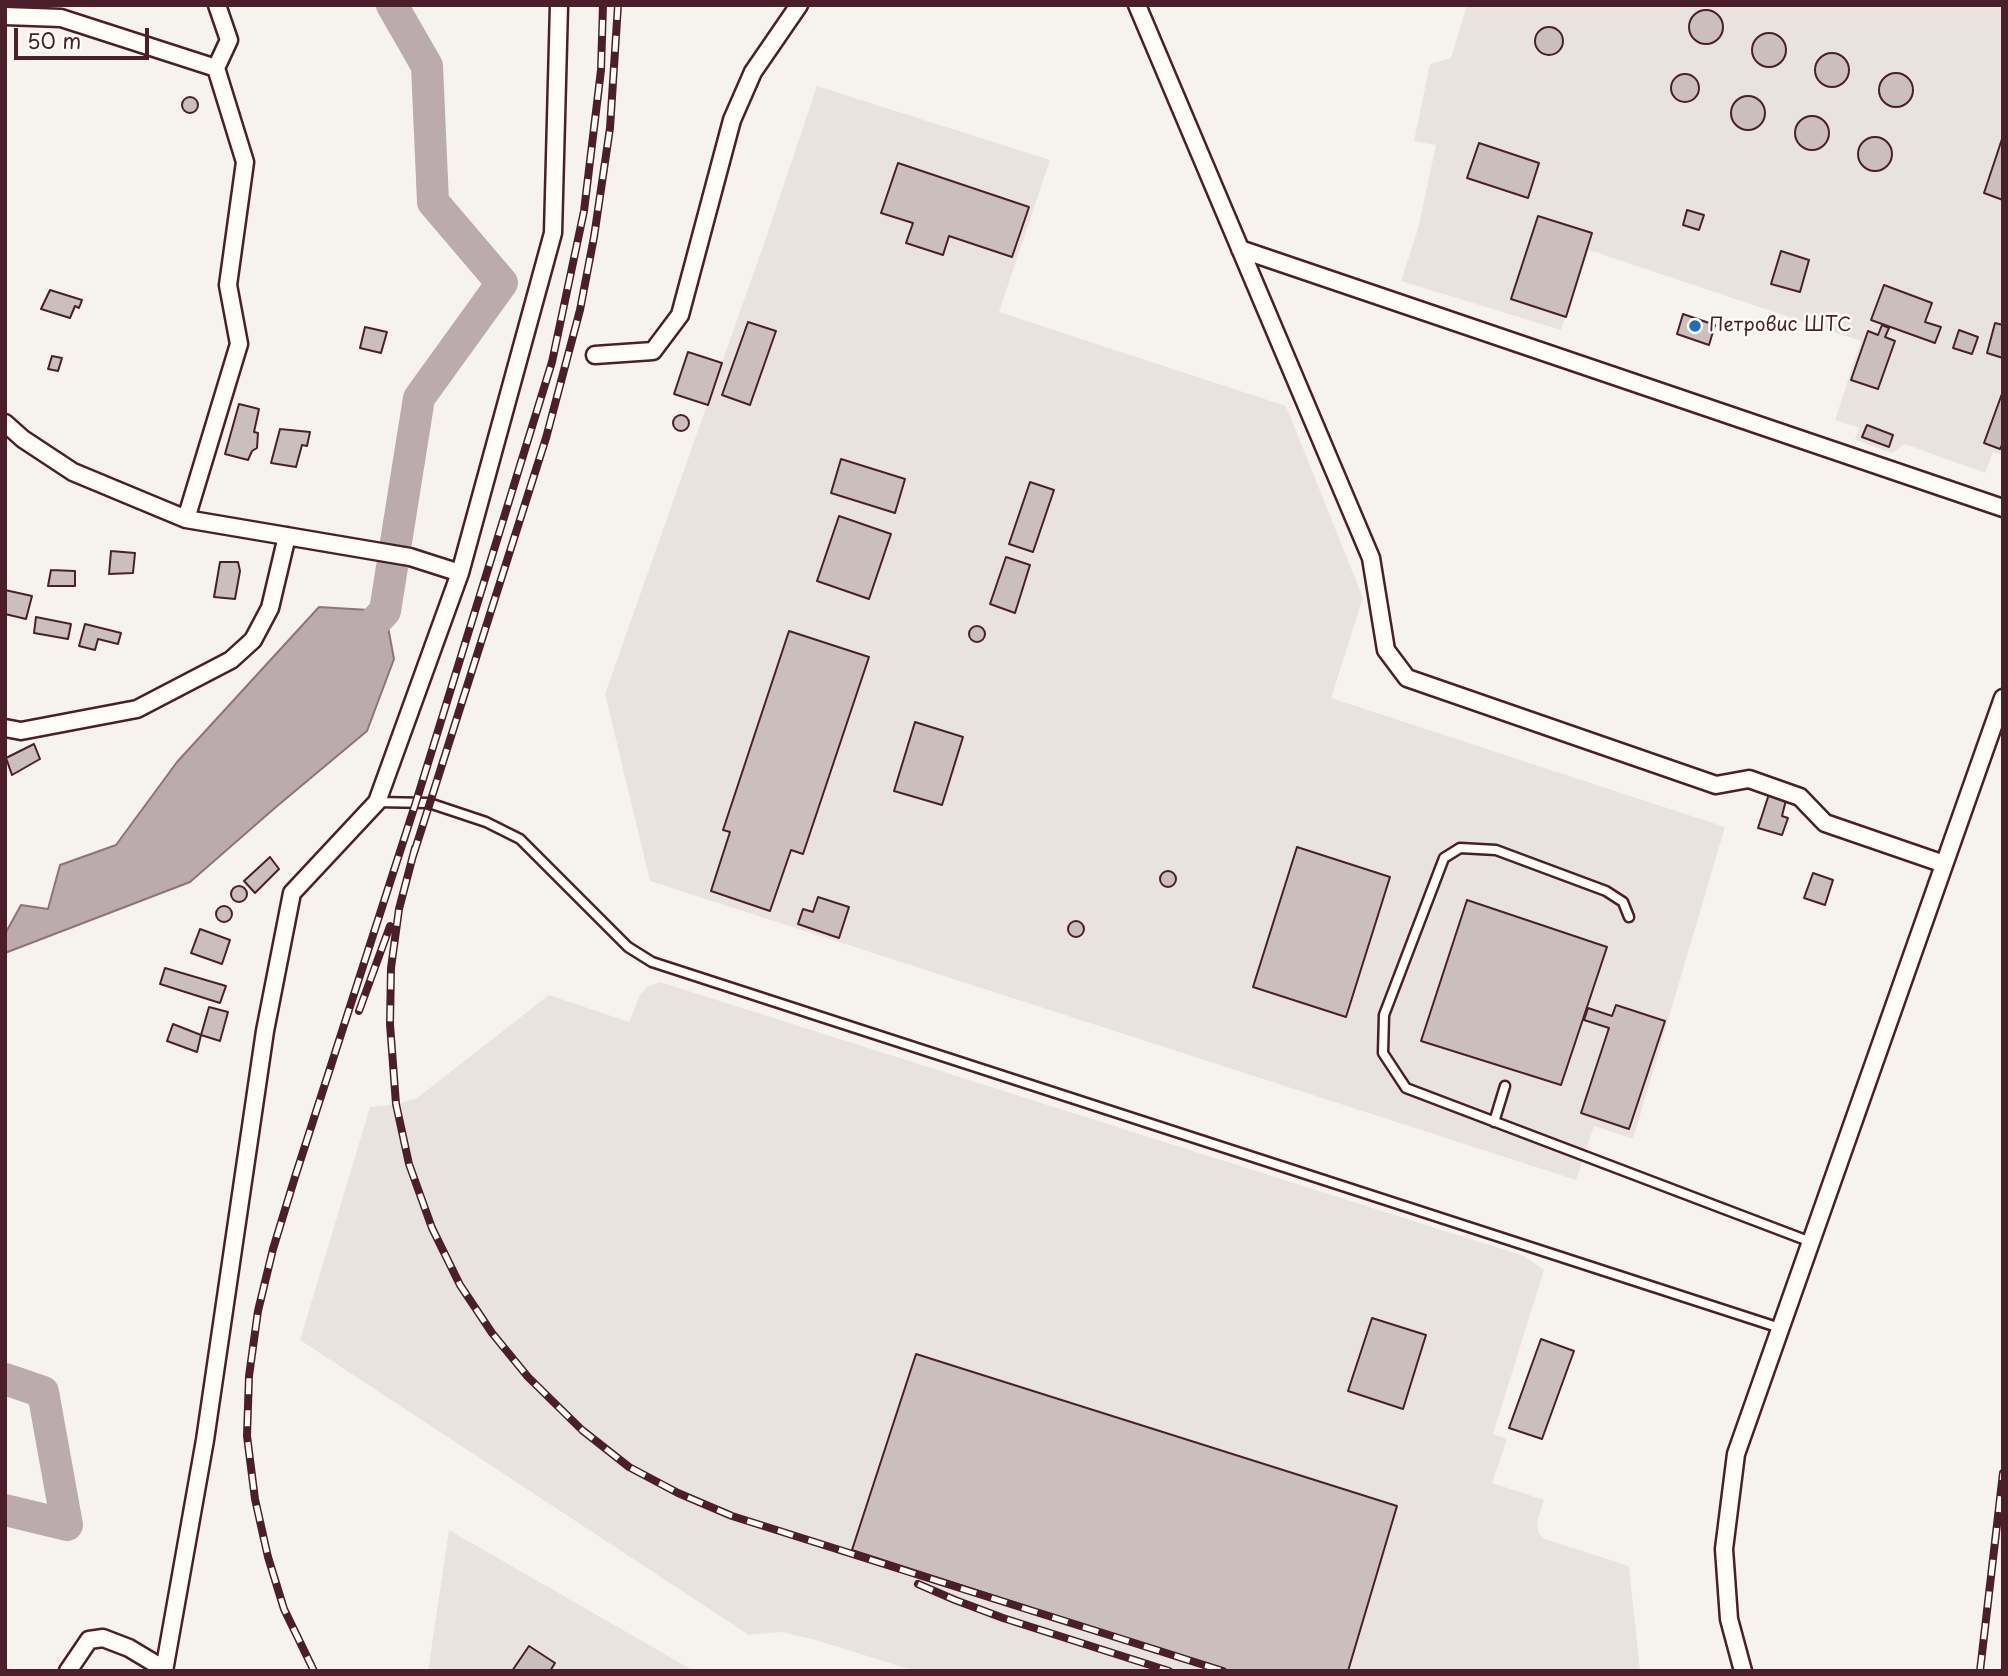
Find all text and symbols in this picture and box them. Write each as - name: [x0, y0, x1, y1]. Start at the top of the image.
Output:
- scale bar: [18, 14, 152, 58]
- text: 50 m: [27, 24, 81, 56]
- place label: Петровис ШТС: [1709, 315, 1852, 337]
- marker: Петровис ШТС: [1687, 318, 1703, 334]

